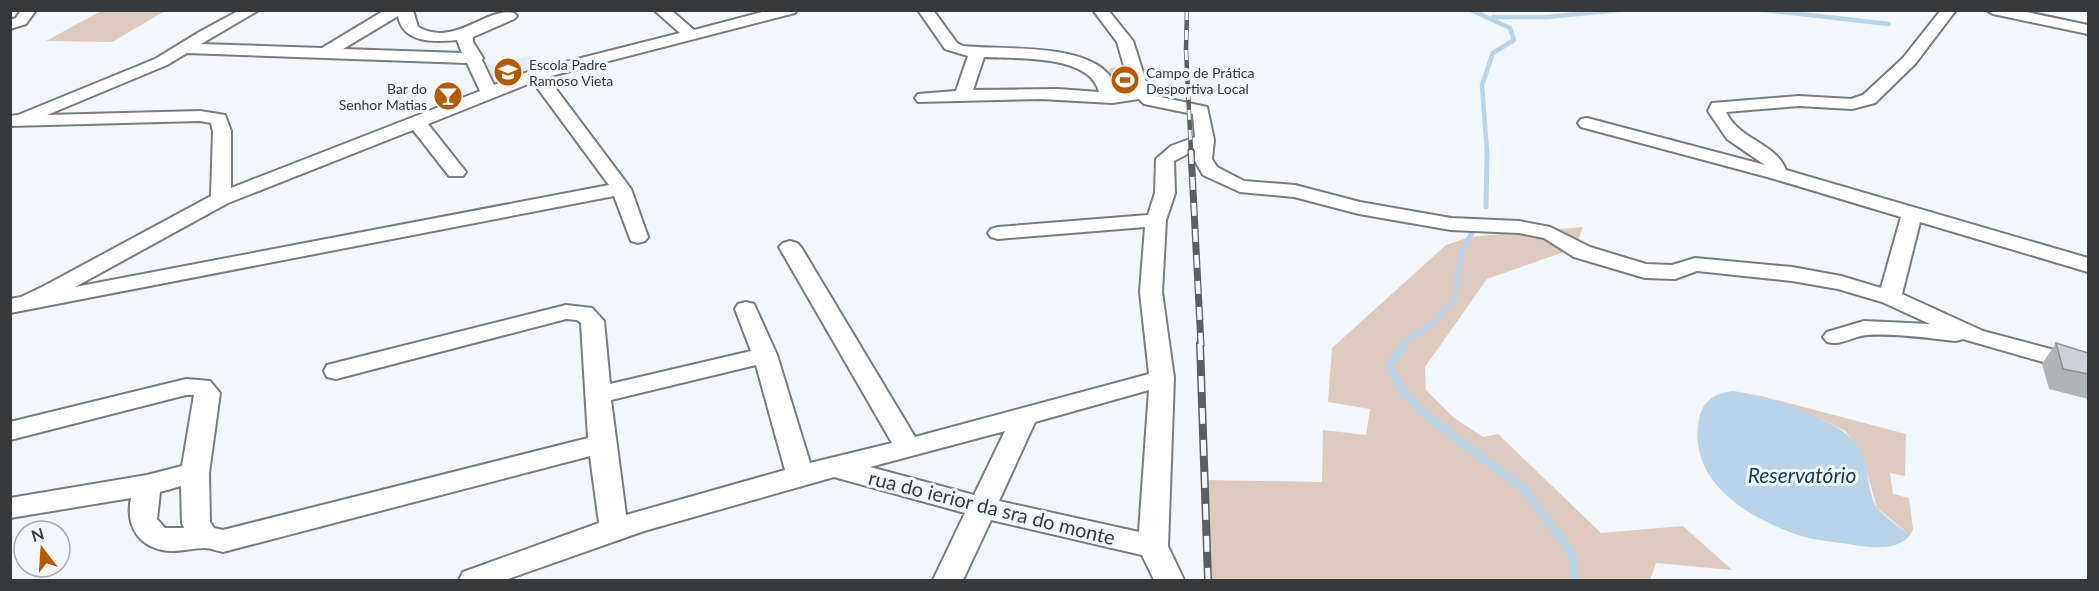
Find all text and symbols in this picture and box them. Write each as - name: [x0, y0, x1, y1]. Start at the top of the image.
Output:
- school or university icon: Escola Padre Ramoso Vieta: [492, 56, 524, 88]
- place label: Escola Padre Ramoso Vieta: [529, 56, 613, 89]
- sports icon: Campo de Prática Desportiva Local: [1109, 64, 1141, 96]
- place label: Campo de Prática Desportiva Local: [1146, 64, 1254, 97]
- place label: Bar do Senhor Matias: [339, 80, 427, 113]
- bar icon: Bar do Senhor Matias: [432, 80, 464, 112]
- water label: Reservatório: [1748, 462, 1856, 487]
- street label: rua do ierior da sra do monte: [866, 465, 1118, 549]
- north arrow: [12, 519, 72, 579]
- text: N: [29, 523, 46, 545]

